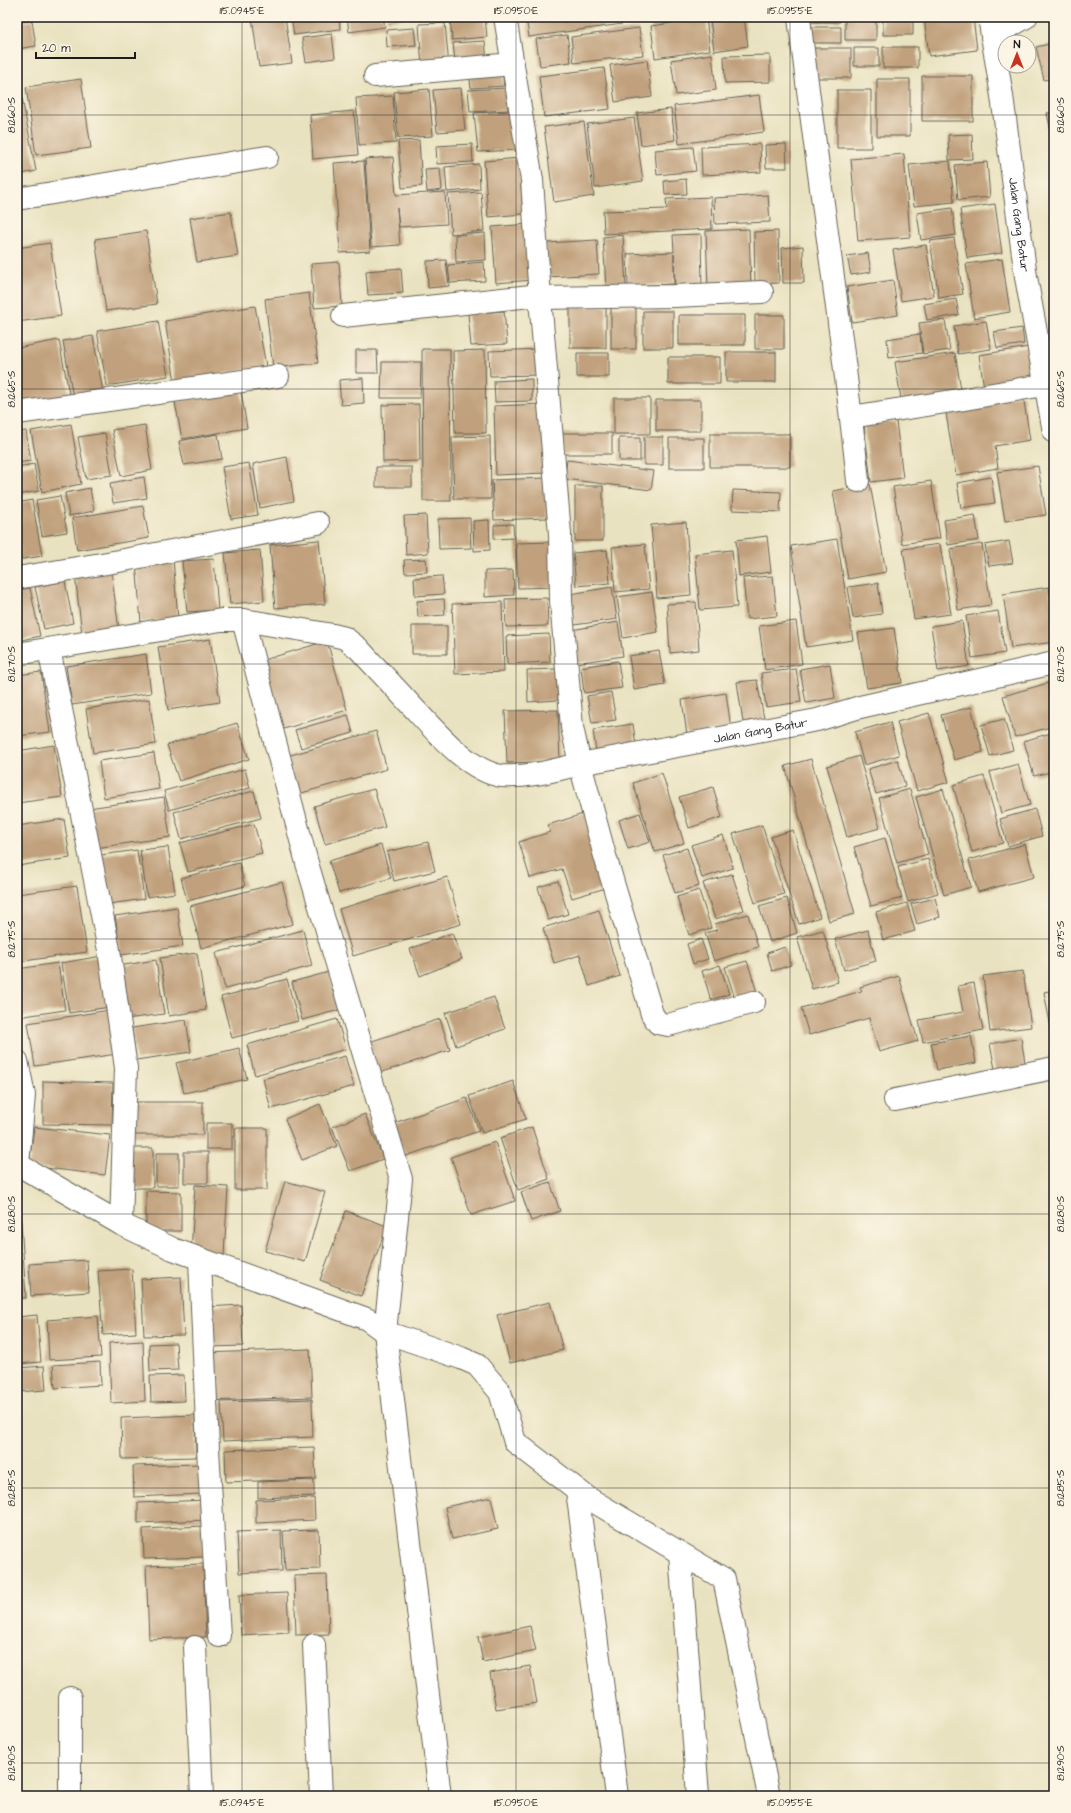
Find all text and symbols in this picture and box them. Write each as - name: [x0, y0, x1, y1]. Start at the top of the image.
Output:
- text: 115.0945°E: [219, 4, 265, 18]
- text: 115.0950°E: [494, 4, 538, 18]
- text: 115.0955°E: [767, 4, 813, 18]
- scale bar: [36, 34, 135, 60]
- north arrow: [997, 34, 1037, 74]
- text: N: [1014, 37, 1021, 52]
- text: 20 m: [42, 40, 71, 57]
- text: 8.1260°S: [5, 96, 19, 133]
- text: 8.1260°S: [1054, 96, 1068, 133]
- street label: Jalan Gang Batur: [1004, 177, 1034, 273]
- text: 8.1265°S: [5, 370, 19, 407]
- text: 8.1265°S: [1054, 370, 1068, 407]
- text: 8.1270°S: [5, 645, 19, 682]
- text: 8.1270°S: [1054, 645, 1068, 682]
- street label: Jalan Gang Batur: [712, 713, 809, 747]
- text: 8.1275°S: [5, 920, 19, 957]
- text: 8.1275°S: [1054, 920, 1068, 957]
- text: 8.1280°S: [5, 1195, 19, 1232]
- text: 8.1280°S: [1054, 1195, 1068, 1232]
- text: 8.1285°S: [5, 1469, 19, 1507]
- text: 8.1285°S: [1054, 1469, 1068, 1507]
- text: 8.1290°S: [5, 1745, 19, 1781]
- text: 8.1290°S: [1054, 1745, 1068, 1781]
- text: 115.0945°E: [219, 1796, 265, 1810]
- text: 115.0950°E: [494, 1796, 538, 1810]
- text: 115.0955°E: [767, 1796, 813, 1810]

